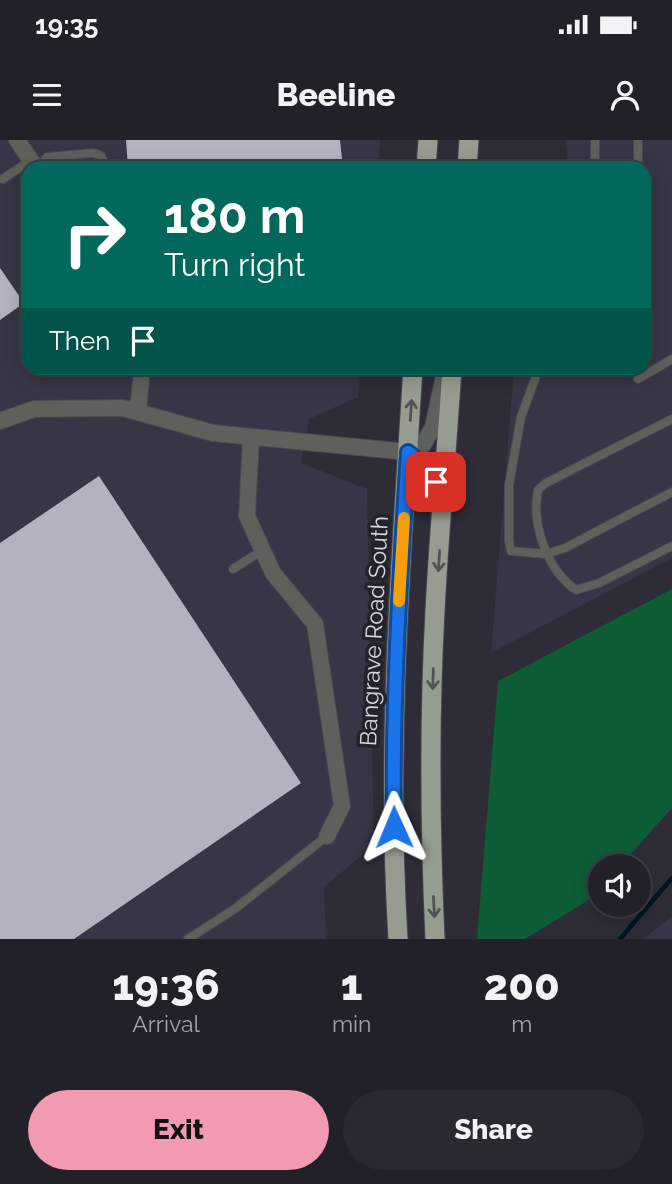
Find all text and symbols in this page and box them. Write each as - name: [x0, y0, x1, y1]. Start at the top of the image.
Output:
- text: 19:35: [35, 10, 99, 40]
- icon: menu: [28, 76, 66, 114]
- text: Beeline: [277, 76, 395, 113]
- icon: person: [606, 76, 644, 114]
- text: 180 m: [164, 187, 305, 244]
- icon: right: [49, 189, 140, 280]
- text: Turn right: [164, 246, 305, 283]
- icon: arrive: [124, 322, 162, 360]
- text: Then: [49, 326, 110, 356]
- one-way arrow: [404, 399, 417, 422]
- pin: [406, 452, 466, 512]
- icon: arrive: [417, 463, 455, 501]
- street label: Bangrave Road South: [354, 515, 393, 747]
- one-way arrow: [432, 549, 445, 572]
- one-way arrow: [426, 667, 439, 690]
- position arrow: [357, 790, 431, 864]
- map controls: [588, 854, 651, 917]
- button: sound: [588, 854, 651, 917]
- one-way arrow: [427, 895, 440, 918]
- text: 19:36: [112, 961, 220, 1010]
- text: 1: [341, 961, 363, 1010]
- text: 200: [484, 961, 560, 1010]
- text: Arrival: [132, 1010, 200, 1037]
- text: min: [332, 1010, 372, 1037]
- text: m: [511, 1010, 532, 1037]
- button: Exit: [28, 1090, 329, 1170]
- button: Share: [343, 1090, 644, 1170]

